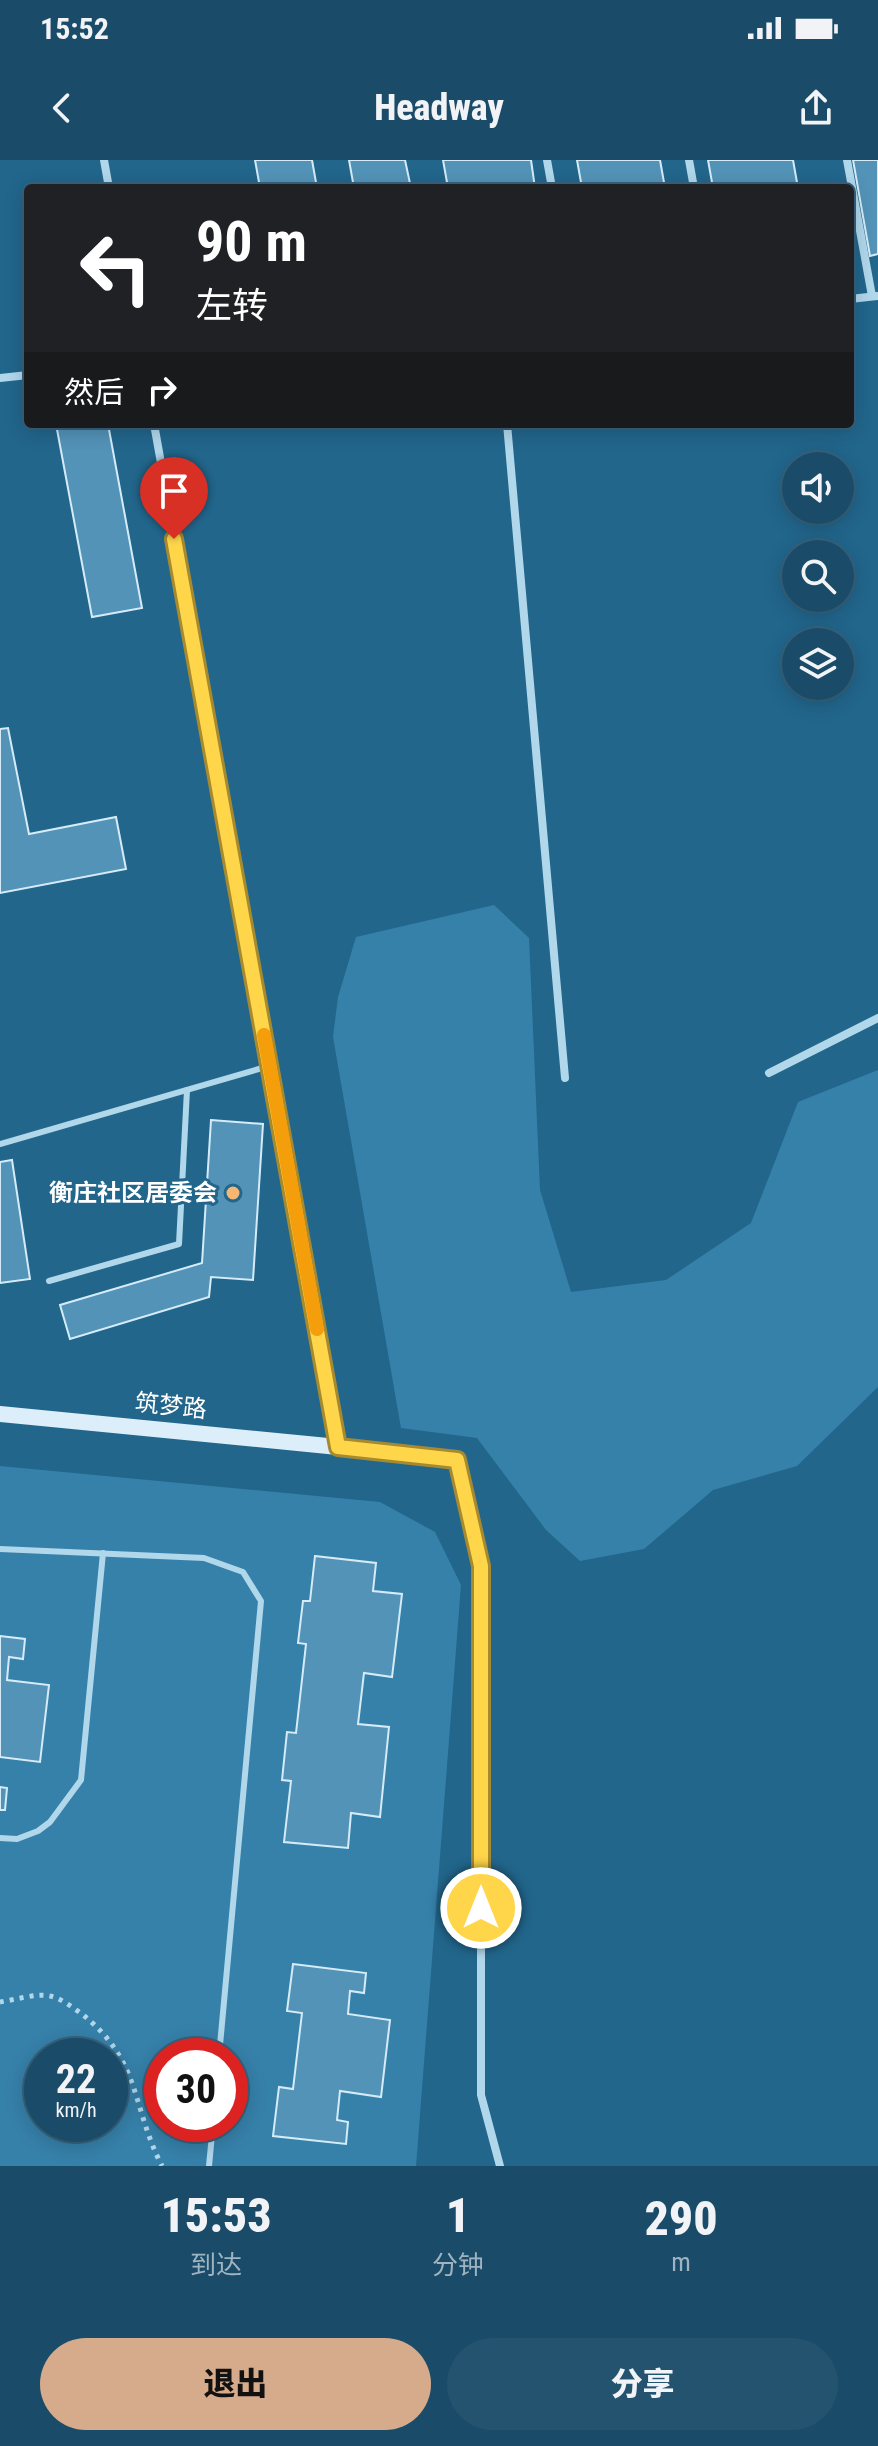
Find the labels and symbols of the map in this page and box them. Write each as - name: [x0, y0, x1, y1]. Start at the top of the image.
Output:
- pin: [140, 457, 208, 539]
- place label: 衡庄社区居委会: [49, 1179, 217, 1207]
- marker: 衡庄社区居委会: [224, 1184, 242, 1202]
- street label: 筑梦路: [134, 1388, 208, 1424]
- position arrow: [439, 1866, 523, 1950]
- speed limit sign: 30: [144, 2038, 248, 2142]

